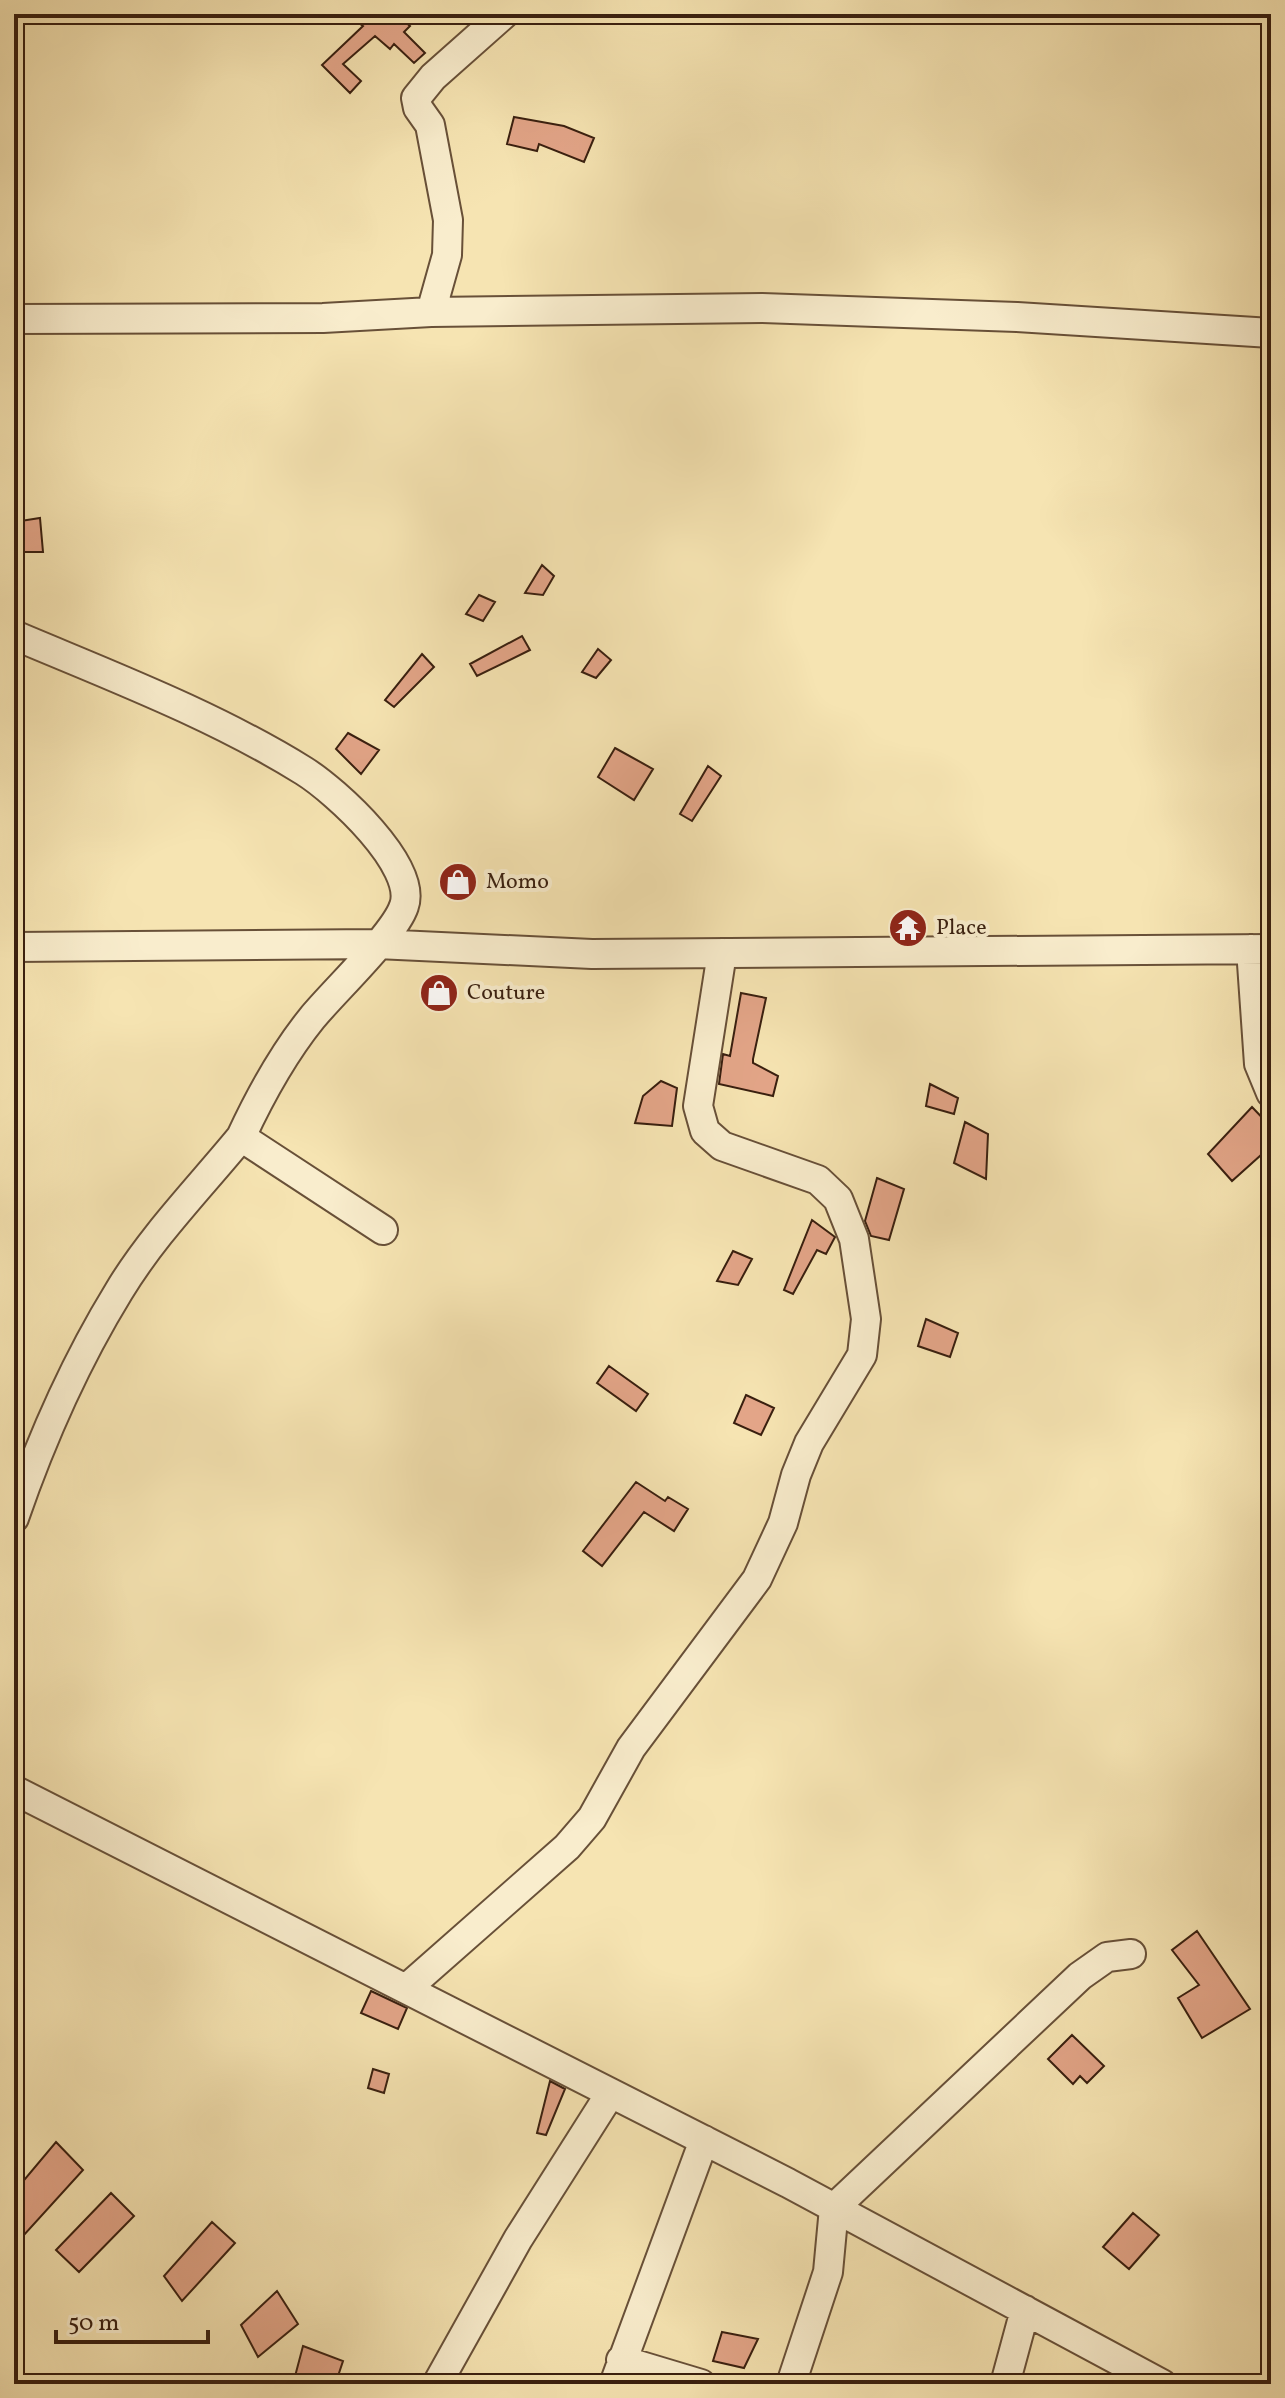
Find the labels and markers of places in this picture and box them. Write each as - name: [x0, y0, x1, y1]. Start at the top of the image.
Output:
- shop icon: Momo: [437, 861, 479, 903]
- place label: Momo: [486, 867, 549, 898]
- temple icon: Place: [887, 907, 929, 949]
- place label: Place: [936, 913, 987, 944]
- shop icon: Couture: [418, 972, 460, 1014]
- place label: Couture: [467, 978, 545, 1009]

